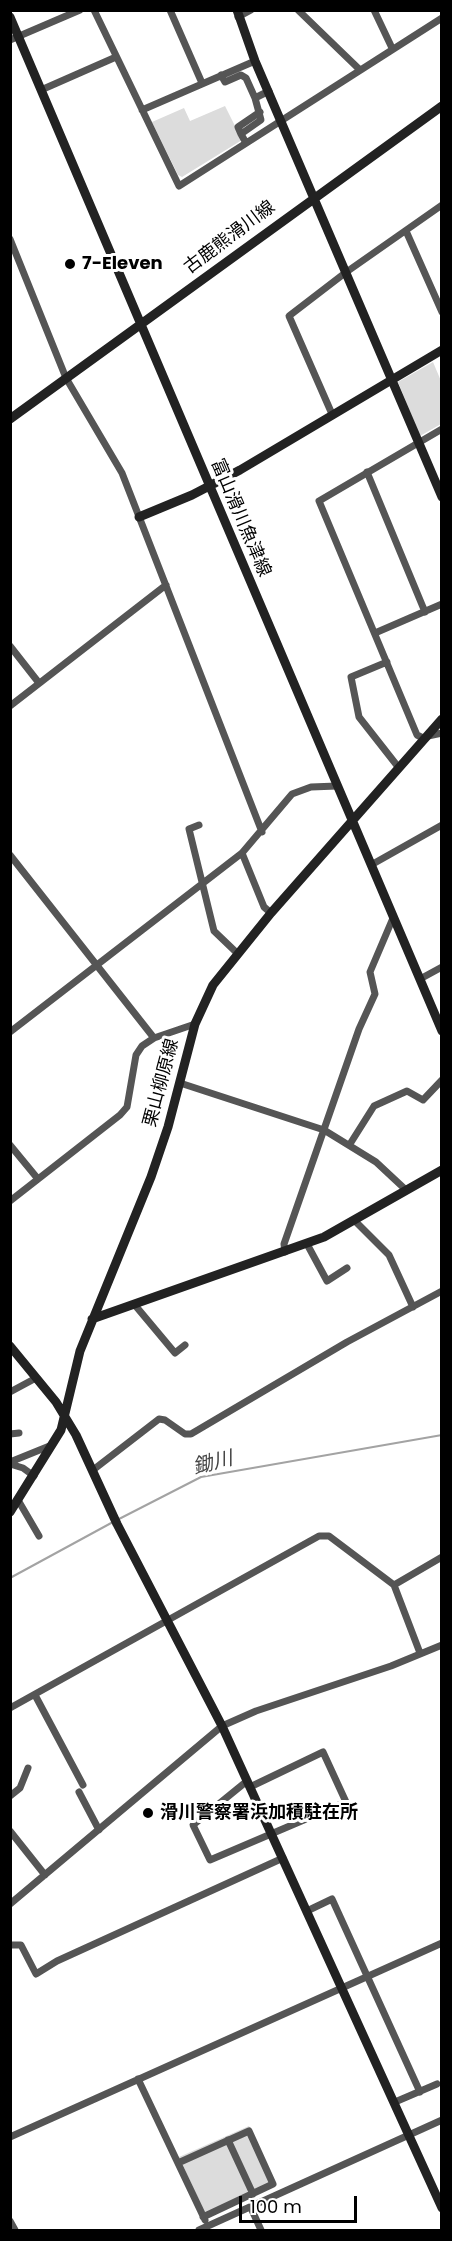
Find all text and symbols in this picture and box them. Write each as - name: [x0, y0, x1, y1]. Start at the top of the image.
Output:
- street label: 古鹿熊滑川線: [180, 197, 280, 279]
- place label: 7-Eleven: [82, 253, 163, 275]
- marker: 7-Eleven: [63, 257, 77, 271]
- street label: 富山滑川魚津線: [205, 456, 275, 580]
- street label: 栗山柳原線: [140, 1037, 184, 1129]
- water label: 鋤川: [191, 1448, 235, 1480]
- place label: 滑川警察署浜加積駐在所: [160, 1802, 358, 1824]
- marker: 滑川警察署浜加積駐在所: [141, 1806, 155, 1820]
- scale bar: [242, 2184, 360, 2222]
- text: 100 m: [250, 2194, 302, 2219]

